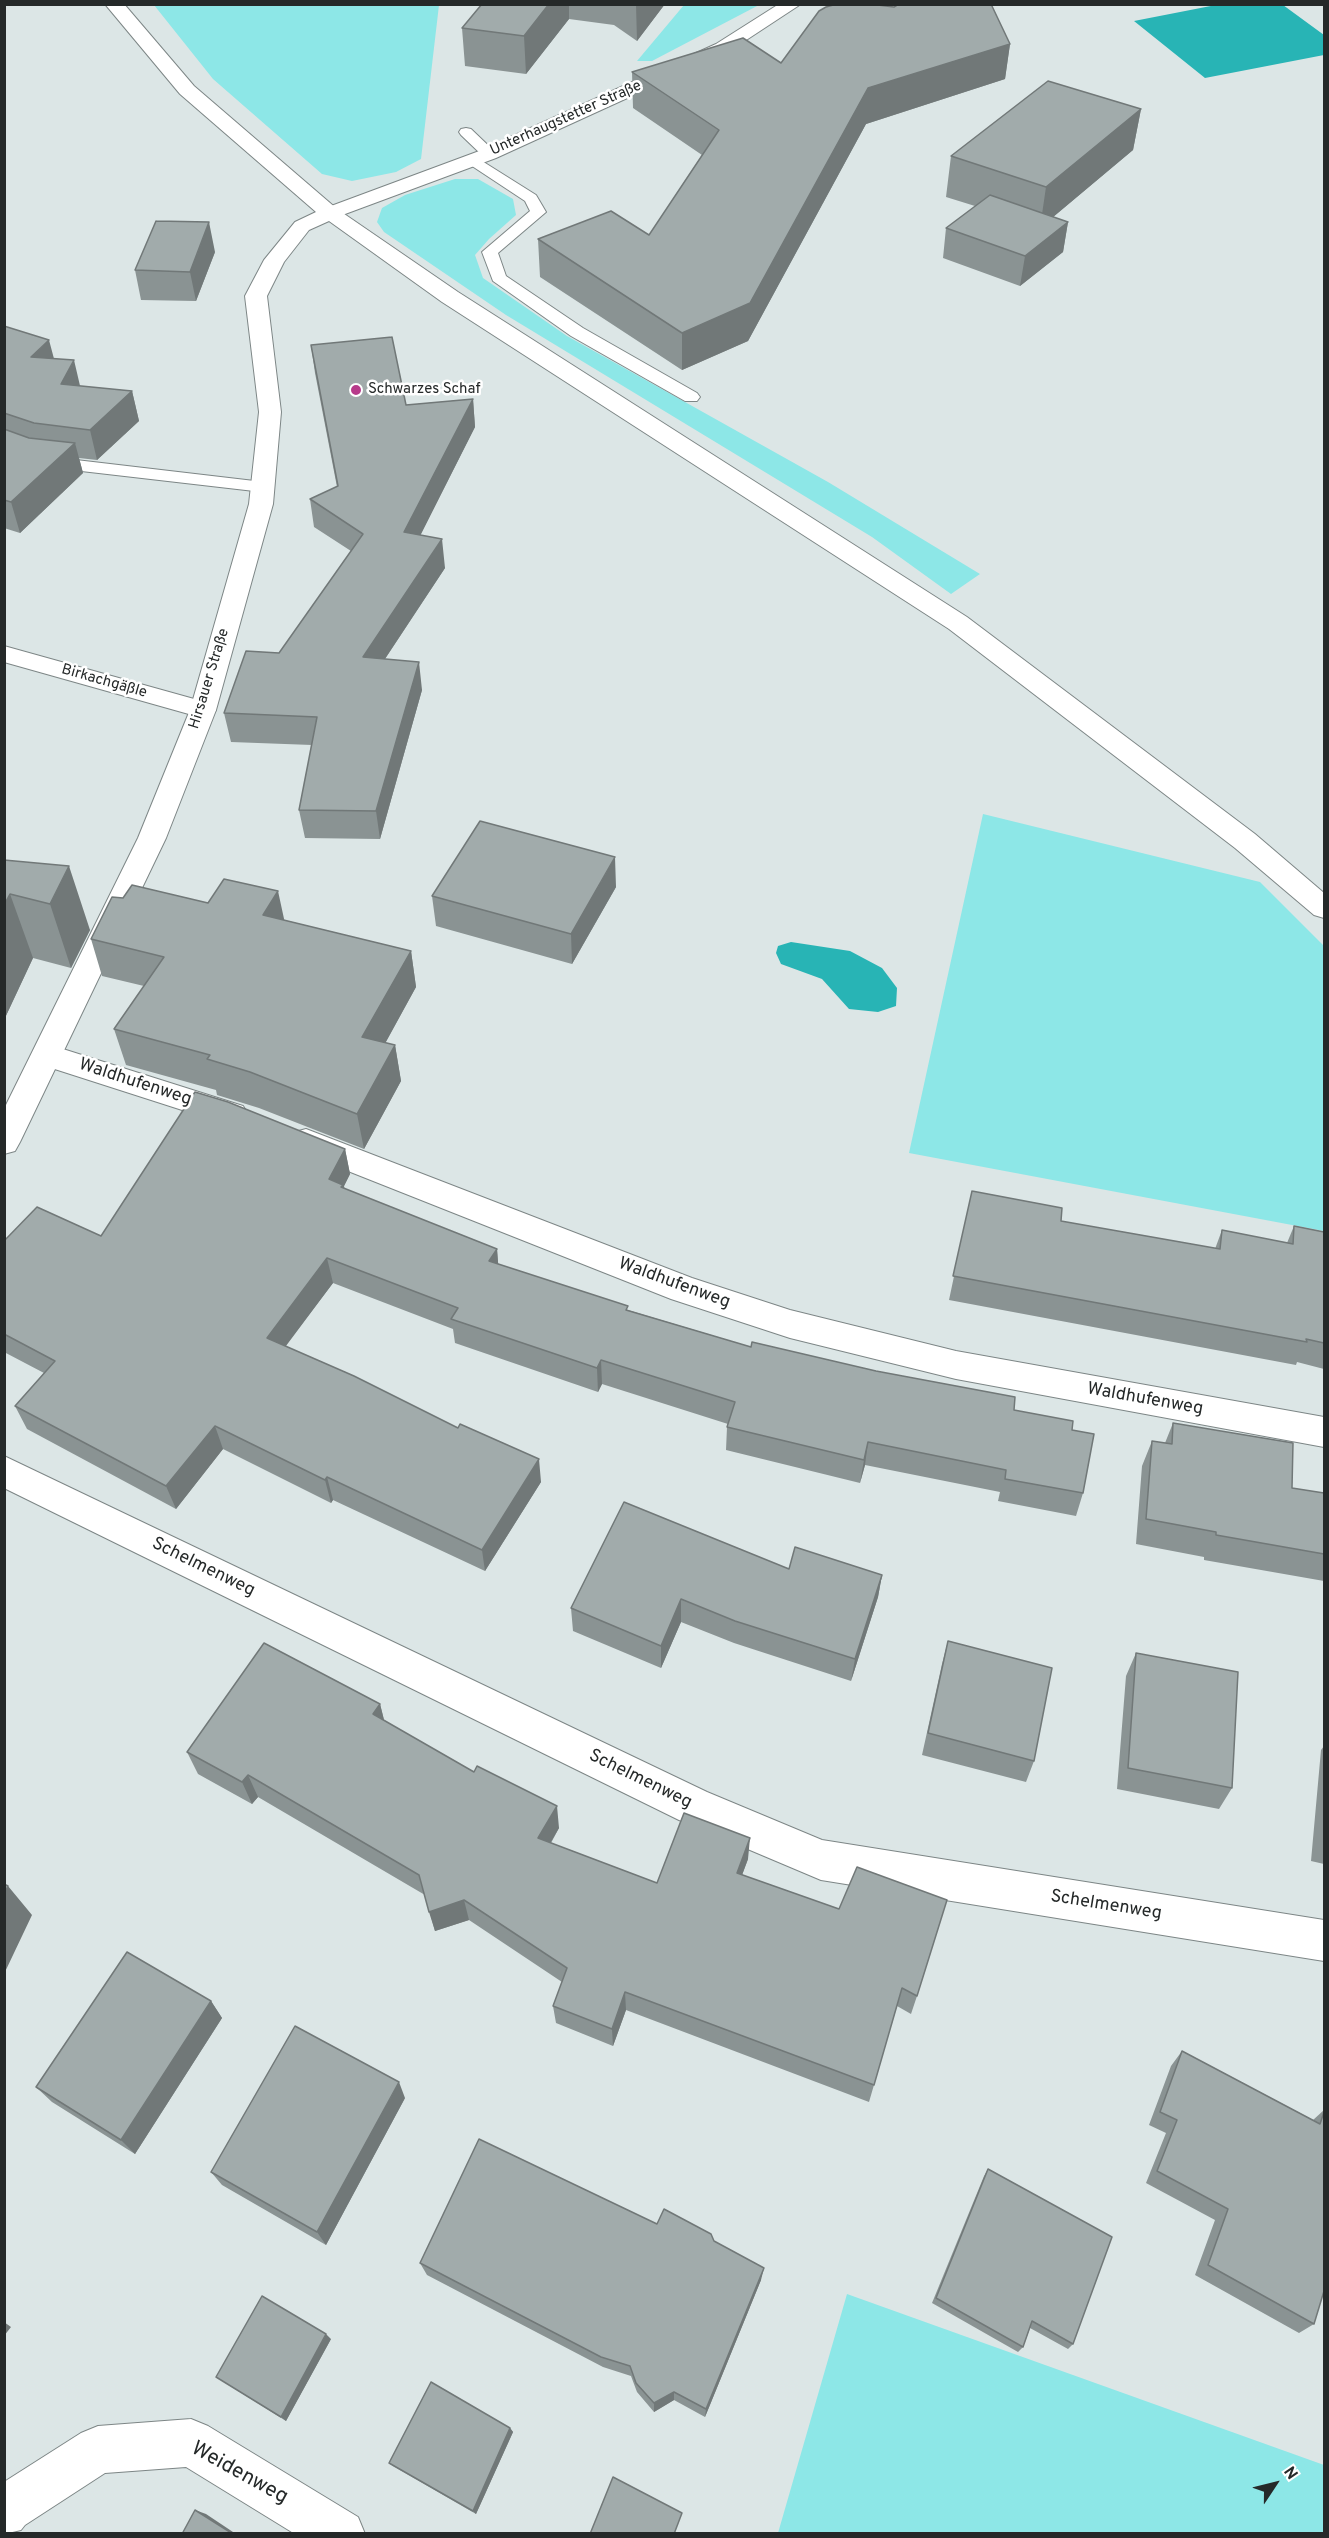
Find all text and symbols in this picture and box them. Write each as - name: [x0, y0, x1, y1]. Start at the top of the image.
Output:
- street label: Unterhaugstetter Straße: [488, 77, 644, 161]
- place label: Schwarzes Schaf: [368, 381, 480, 399]
- marker: Schwarzes Schaf: [349, 383, 363, 397]
- street label: Hirsauer Straße: [186, 626, 234, 732]
- street label: Birkachgäßle: [59, 661, 149, 703]
- street label: Waldhufenweg: [76, 1055, 194, 1111]
- street label: Waldhufenweg: [615, 1254, 733, 1314]
- street label: Waldhufenweg: [1085, 1379, 1205, 1421]
- street label: Schelmenweg: [148, 1534, 258, 1602]
- street label: Schelmenweg: [585, 1746, 695, 1814]
- street label: Schelmenweg: [1049, 1887, 1163, 1925]
- street label: Weidenweg: [186, 2437, 292, 2511]
- north arrow: [1245, 2454, 1305, 2514]
- text: N: [1278, 2463, 1301, 2484]

